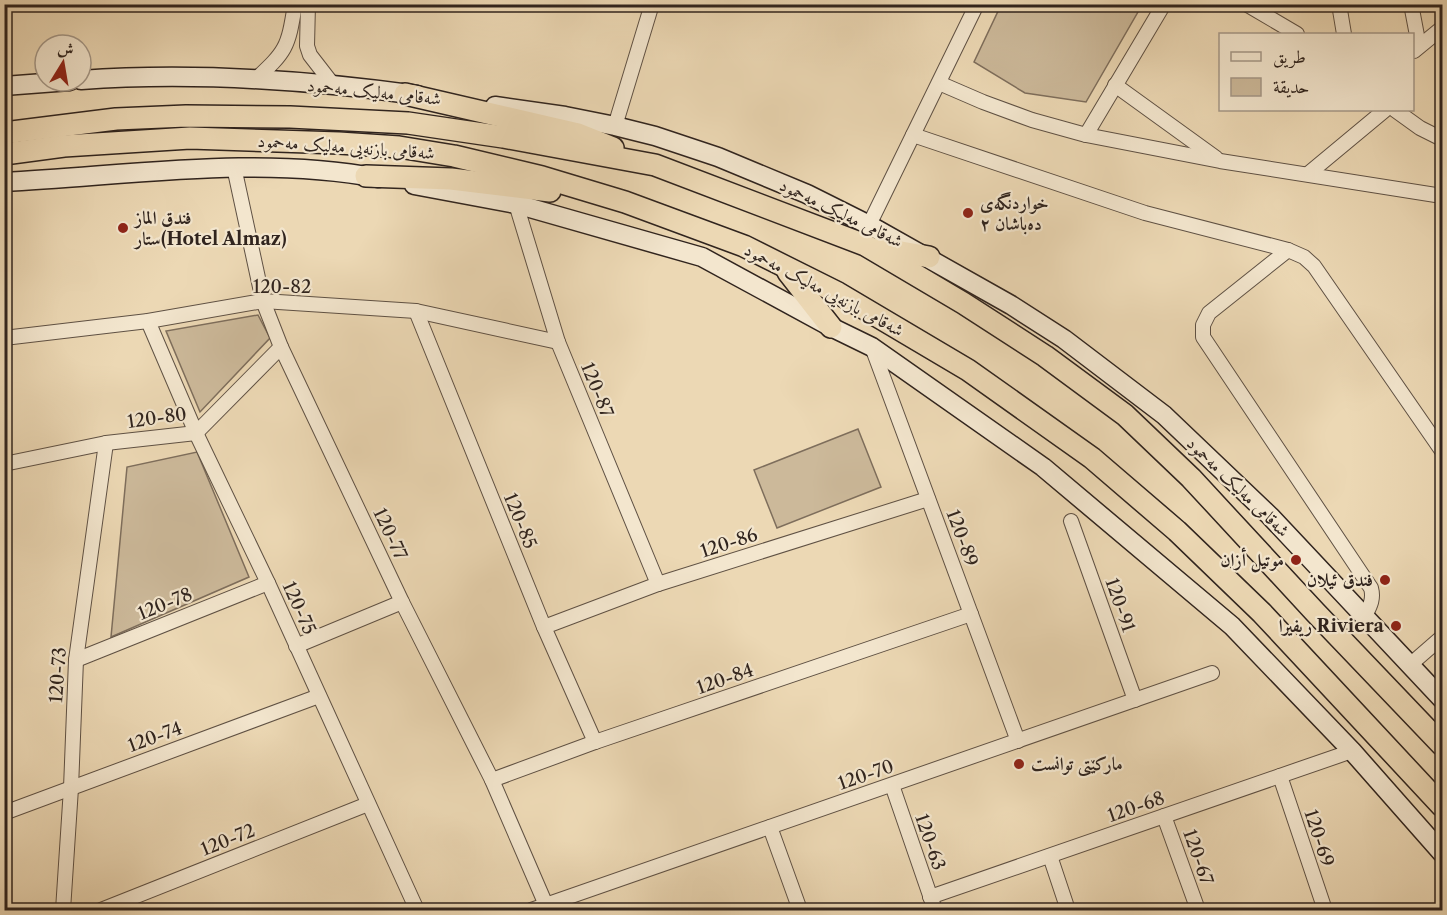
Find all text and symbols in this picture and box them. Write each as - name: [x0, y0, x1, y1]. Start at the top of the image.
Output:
- north arrow: [33, 33, 93, 93]
- legend: [1219, 33, 1414, 111]
- text: ش: [56, 37, 76, 60]
- text: طريق: [1273, 46, 1306, 69]
- street label: شەقامی مەلیک مەحمود: [306, 74, 442, 110]
- text: حديقة: [1273, 76, 1309, 98]
- street label: شەقامی بازنەیی مەلیک مەحمود: [257, 130, 435, 165]
- street label: شەقامی مەلیک مەحمود: [776, 174, 906, 252]
- place label: خواردنگەی دەباشان ٢: [980, 192, 1049, 235]
- marker: خواردنگەی دەباشان ٢: [961, 206, 975, 220]
- place label: فندق الماز ستار(Hotel Almaz): [133, 207, 287, 250]
- marker: فندق الماز ستار(Hotel Almaz): [116, 221, 130, 235]
- street label: شەقامی بازنەیی مەلیک مەحمود: [740, 239, 908, 342]
- street label: 120-82: [253, 276, 311, 298]
- street label: 120-87: [576, 359, 618, 421]
- street label: 120-80: [126, 403, 188, 433]
- street label: شەقامی مەلیک مەحمود: [1182, 432, 1294, 542]
- street label: 120-85: [499, 490, 541, 552]
- street label: 120-77: [368, 504, 412, 564]
- street label: 120-89: [942, 507, 982, 569]
- street label: 120-86: [698, 523, 760, 563]
- place label: موتيل أزان: [1220, 547, 1284, 573]
- marker: موتيل أزان: [1289, 553, 1303, 567]
- place label: فندق ئيلان: [1307, 569, 1373, 591]
- marker: فندق ئيلان: [1378, 573, 1392, 587]
- street label: 120-91: [1101, 575, 1140, 635]
- street label: 120-75: [278, 578, 320, 638]
- street label: 120-78: [135, 583, 195, 625]
- place label: ریفیرا Riviera: [1279, 615, 1385, 637]
- marker: ریفیرا Riviera: [1389, 619, 1403, 633]
- street label: 120-73: [45, 646, 71, 704]
- street label: 120-84: [694, 659, 756, 699]
- street label: 120-74: [125, 717, 185, 757]
- place label: مارکێتی توانست: [1031, 753, 1123, 777]
- street label: 120-70: [835, 755, 897, 795]
- marker: مارکێتی توانست: [1012, 757, 1026, 771]
- street label: 120-68: [1105, 787, 1167, 827]
- street label: 120-69: [1299, 807, 1339, 869]
- street label: 120-63: [910, 811, 950, 873]
- street label: 120-72: [198, 819, 258, 861]
- street label: 120-67: [1178, 827, 1218, 888]

